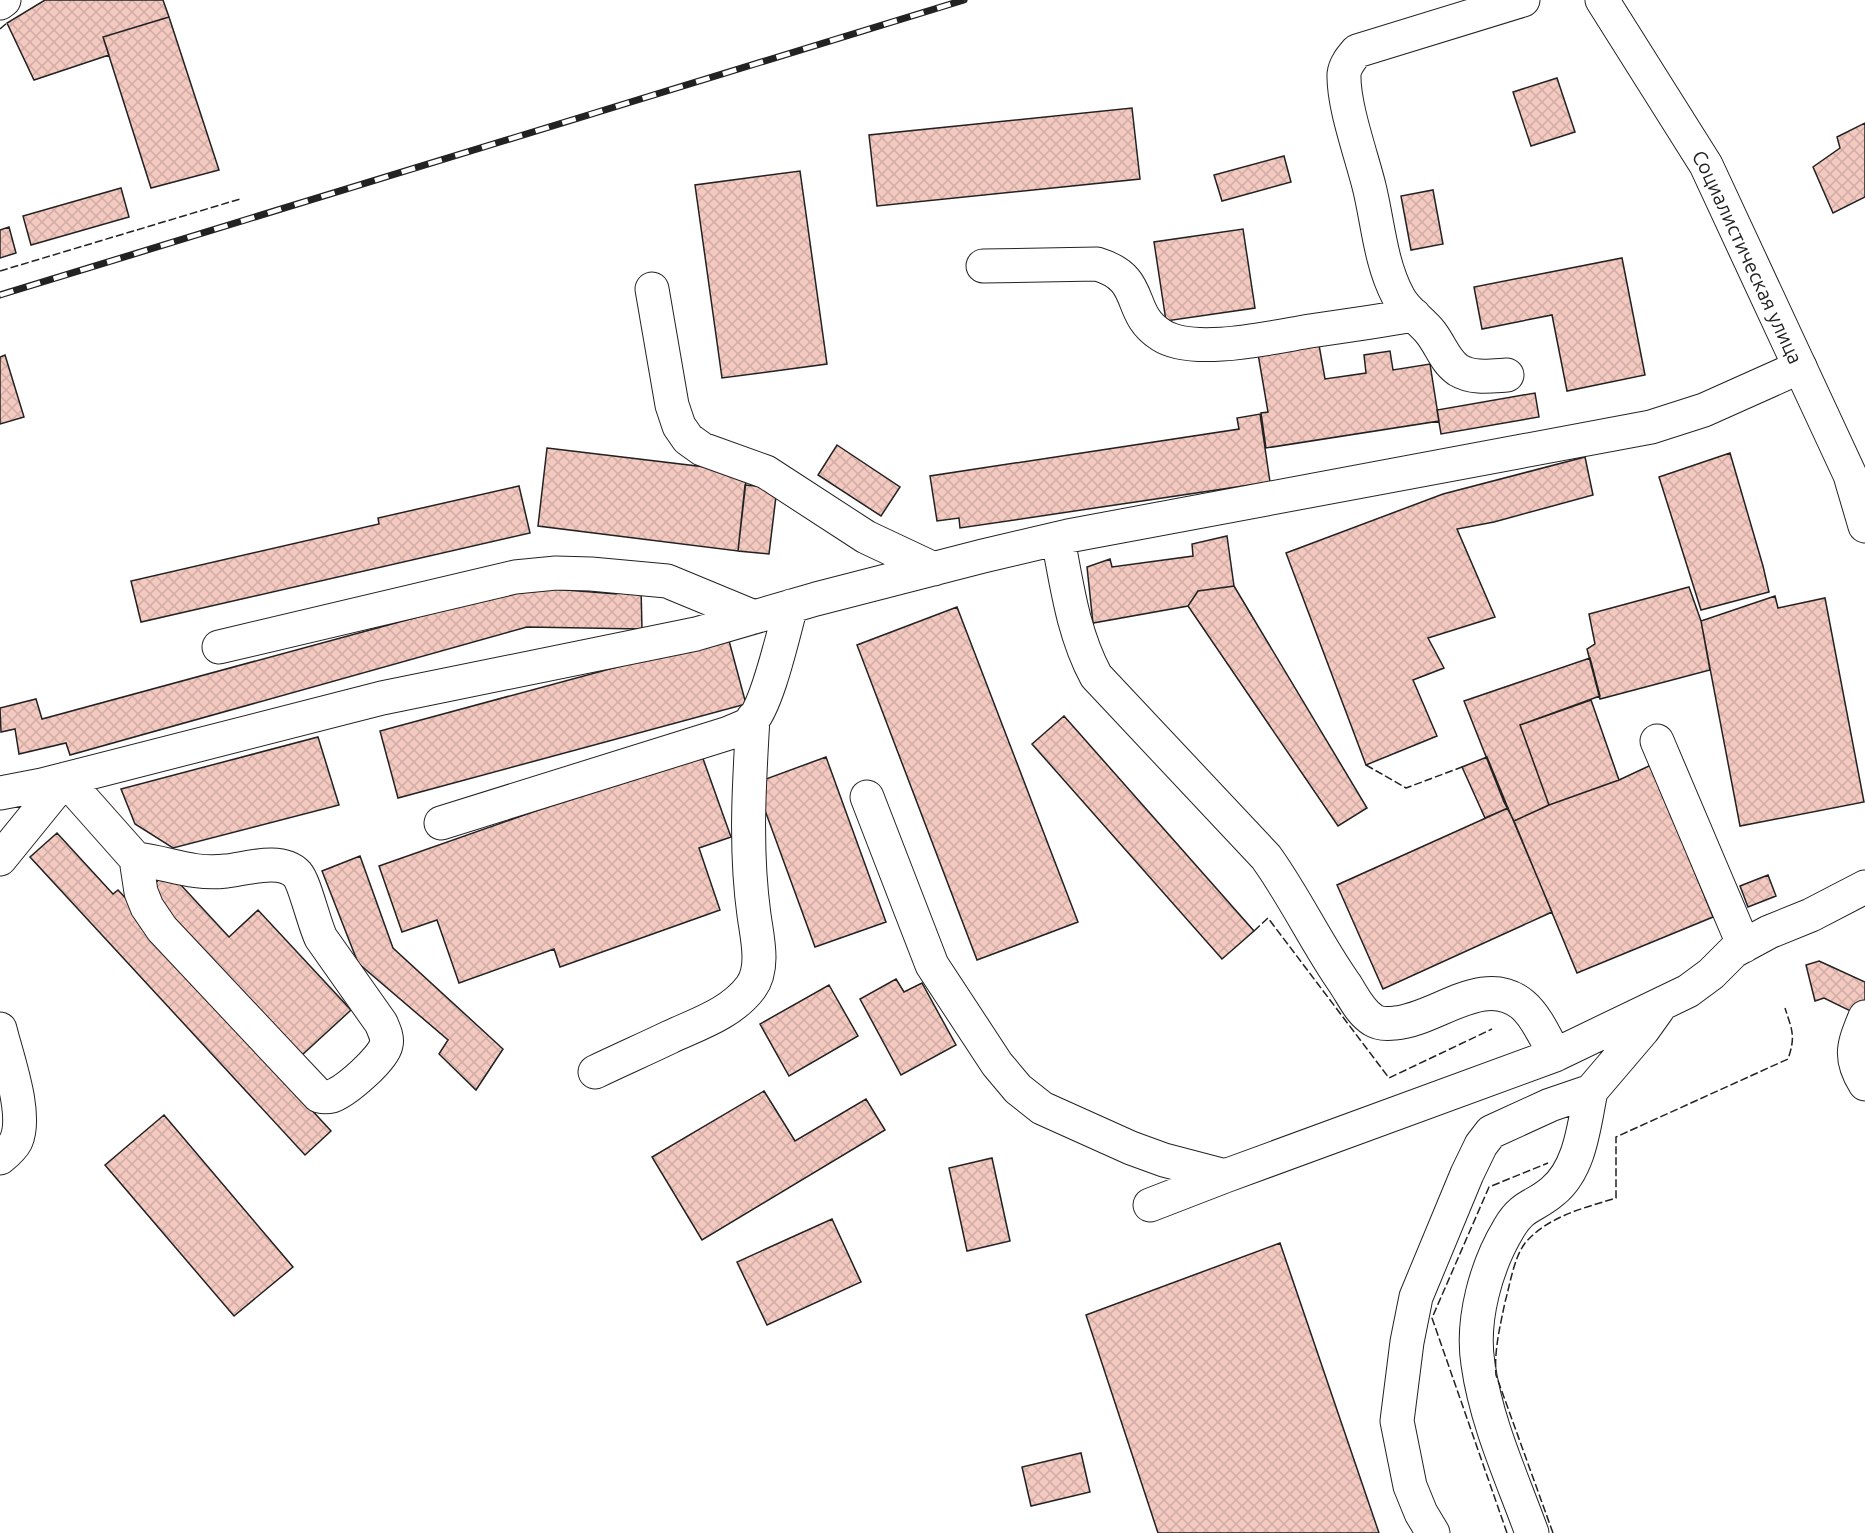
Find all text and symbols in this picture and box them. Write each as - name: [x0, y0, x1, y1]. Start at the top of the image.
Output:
- street label: Социалистическая улица: [1688, 146, 1808, 367]

